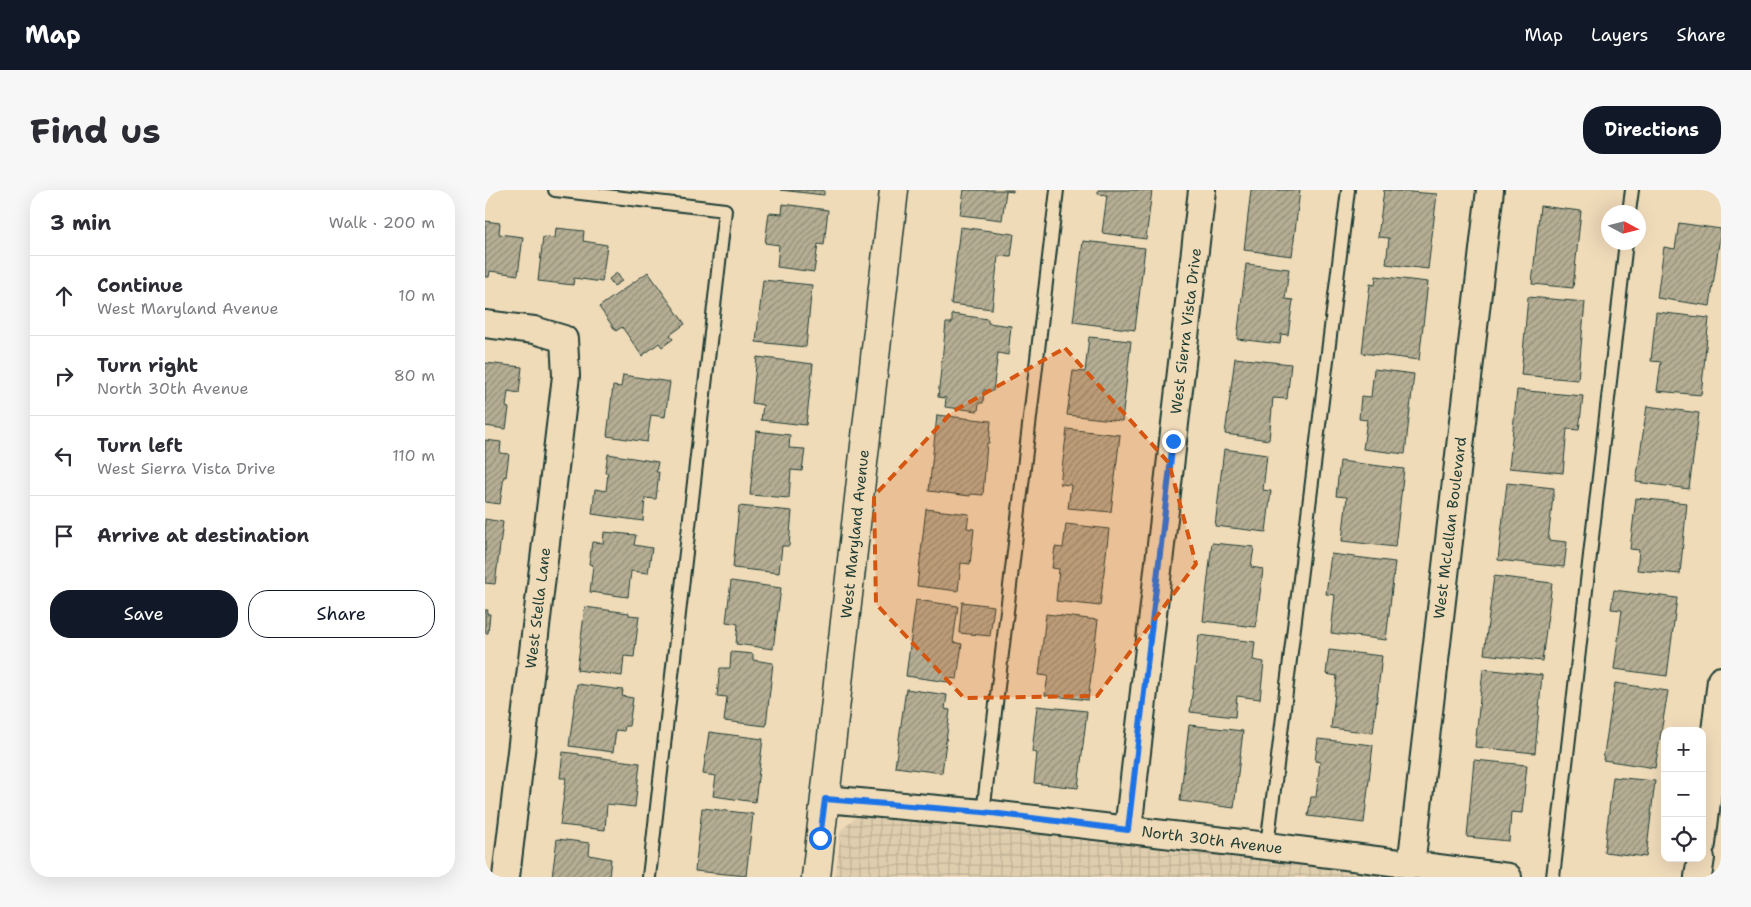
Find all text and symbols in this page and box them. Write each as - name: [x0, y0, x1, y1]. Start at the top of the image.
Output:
- text: Map: [25, 19, 81, 51]
- text: Map: [1525, 23, 1563, 47]
- text: Layers: [1591, 23, 1648, 47]
- text: Share: [1676, 23, 1726, 47]
- button: Directions: [1583, 106, 1721, 154]
- text: Find us: [30, 107, 161, 154]
- north arrow: [1601, 205, 1646, 250]
- text: 3 min: [50, 209, 111, 237]
- text: Walk · 200 m: [329, 212, 435, 233]
- street label: West Sierra Vista Drive: [1166, 247, 1206, 415]
- text: Continue: [97, 273, 183, 298]
- icon: ahead: [50, 282, 78, 310]
- text: 10 m: [398, 285, 435, 306]
- text: West Maryland Avenue: [97, 298, 278, 319]
- text: Turn right: [97, 353, 198, 378]
- icon: right: [50, 362, 78, 390]
- text: 80 m: [394, 365, 435, 386]
- text: North 30th Avenue: [97, 378, 249, 399]
- route end: [1162, 430, 1185, 453]
- text: Turn left: [97, 433, 183, 458]
- street label: West McLellan Boulevard: [1429, 435, 1471, 620]
- icon: left: [50, 442, 78, 470]
- text: 110 m: [392, 445, 435, 466]
- street label: West Maryland Avenue: [836, 448, 874, 620]
- text: West Sierra Vista Drive: [97, 458, 275, 479]
- icon: arrive: [50, 522, 78, 550]
- text: Arrive at destination: [97, 523, 309, 548]
- street label: West Stella Lane: [521, 546, 555, 670]
- button: Save: [50, 590, 238, 638]
- button: Share: [248, 590, 435, 638]
- map controls: [1661, 727, 1706, 862]
- button: +: [1661, 727, 1706, 772]
- button: −: [1661, 772, 1706, 817]
- button: locate: [1661, 817, 1706, 862]
- street label: North 30th Avenue: [1140, 821, 1284, 859]
- route start: [809, 827, 832, 850]

